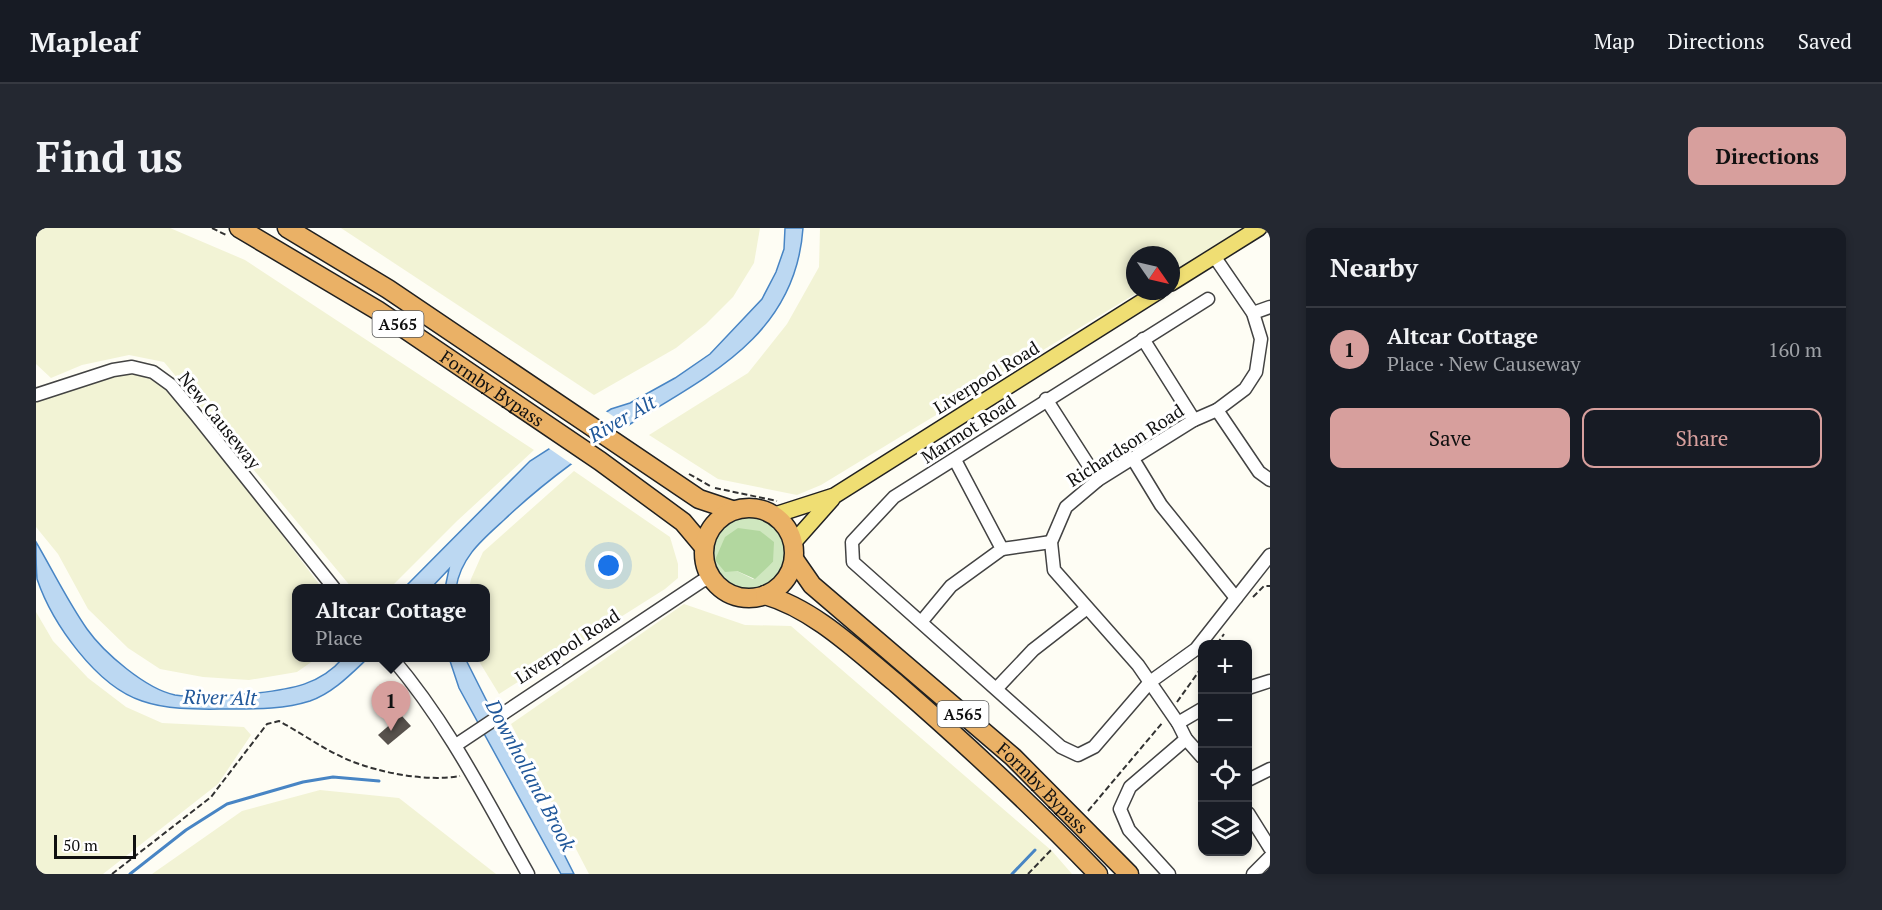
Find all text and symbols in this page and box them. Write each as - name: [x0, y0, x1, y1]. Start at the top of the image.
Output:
- text: Mapleaf: [30, 23, 139, 60]
- text: Map: [1594, 27, 1635, 55]
- text: Directions: [1668, 27, 1765, 55]
- text: Saved: [1798, 27, 1852, 55]
- button: Directions: [1688, 127, 1846, 185]
- text: Find us: [36, 128, 183, 184]
- north arrow: [1126, 246, 1180, 300]
- text: Nearby: [1330, 250, 1418, 284]
- road number: A565: [372, 311, 424, 337]
- text: Altcar Cottage: [1387, 321, 1538, 350]
- street label: Liverpool Road: [929, 335, 1043, 419]
- text: 1: [1344, 336, 1355, 363]
- text: 160 m: [1768, 336, 1822, 363]
- street label: Formby Bypass: [436, 345, 549, 432]
- text: Place · New Causeway: [1387, 350, 1581, 377]
- street label: New Causeway: [173, 366, 267, 474]
- water label: River Alt: [582, 387, 662, 449]
- street label: Marmot Road: [916, 389, 1020, 469]
- street label: Richardson Road: [1062, 398, 1188, 492]
- button: Save: [1330, 408, 1570, 468]
- button: Share: [1582, 408, 1822, 468]
- your location: [594, 551, 623, 580]
- popup: [292, 584, 490, 662]
- text: Altcar Cottage: [315, 595, 467, 624]
- street label: Liverpool Road: [510, 603, 624, 689]
- text: Place: [315, 624, 363, 651]
- map controls: [1198, 640, 1252, 856]
- button: +: [1198, 640, 1252, 694]
- pin: 1: [372, 682, 410, 731]
- water label: River Alt: [182, 683, 258, 711]
- water label: Downholland Brook: [479, 694, 583, 856]
- button: −: [1198, 694, 1252, 748]
- road number: A565: [938, 701, 988, 727]
- street label: Formby Bypass: [992, 737, 1094, 839]
- button: locate: [1198, 748, 1252, 802]
- button: layers: [1198, 802, 1252, 856]
- scale bar: [54, 832, 136, 860]
- text: 50 m: [63, 834, 98, 856]

